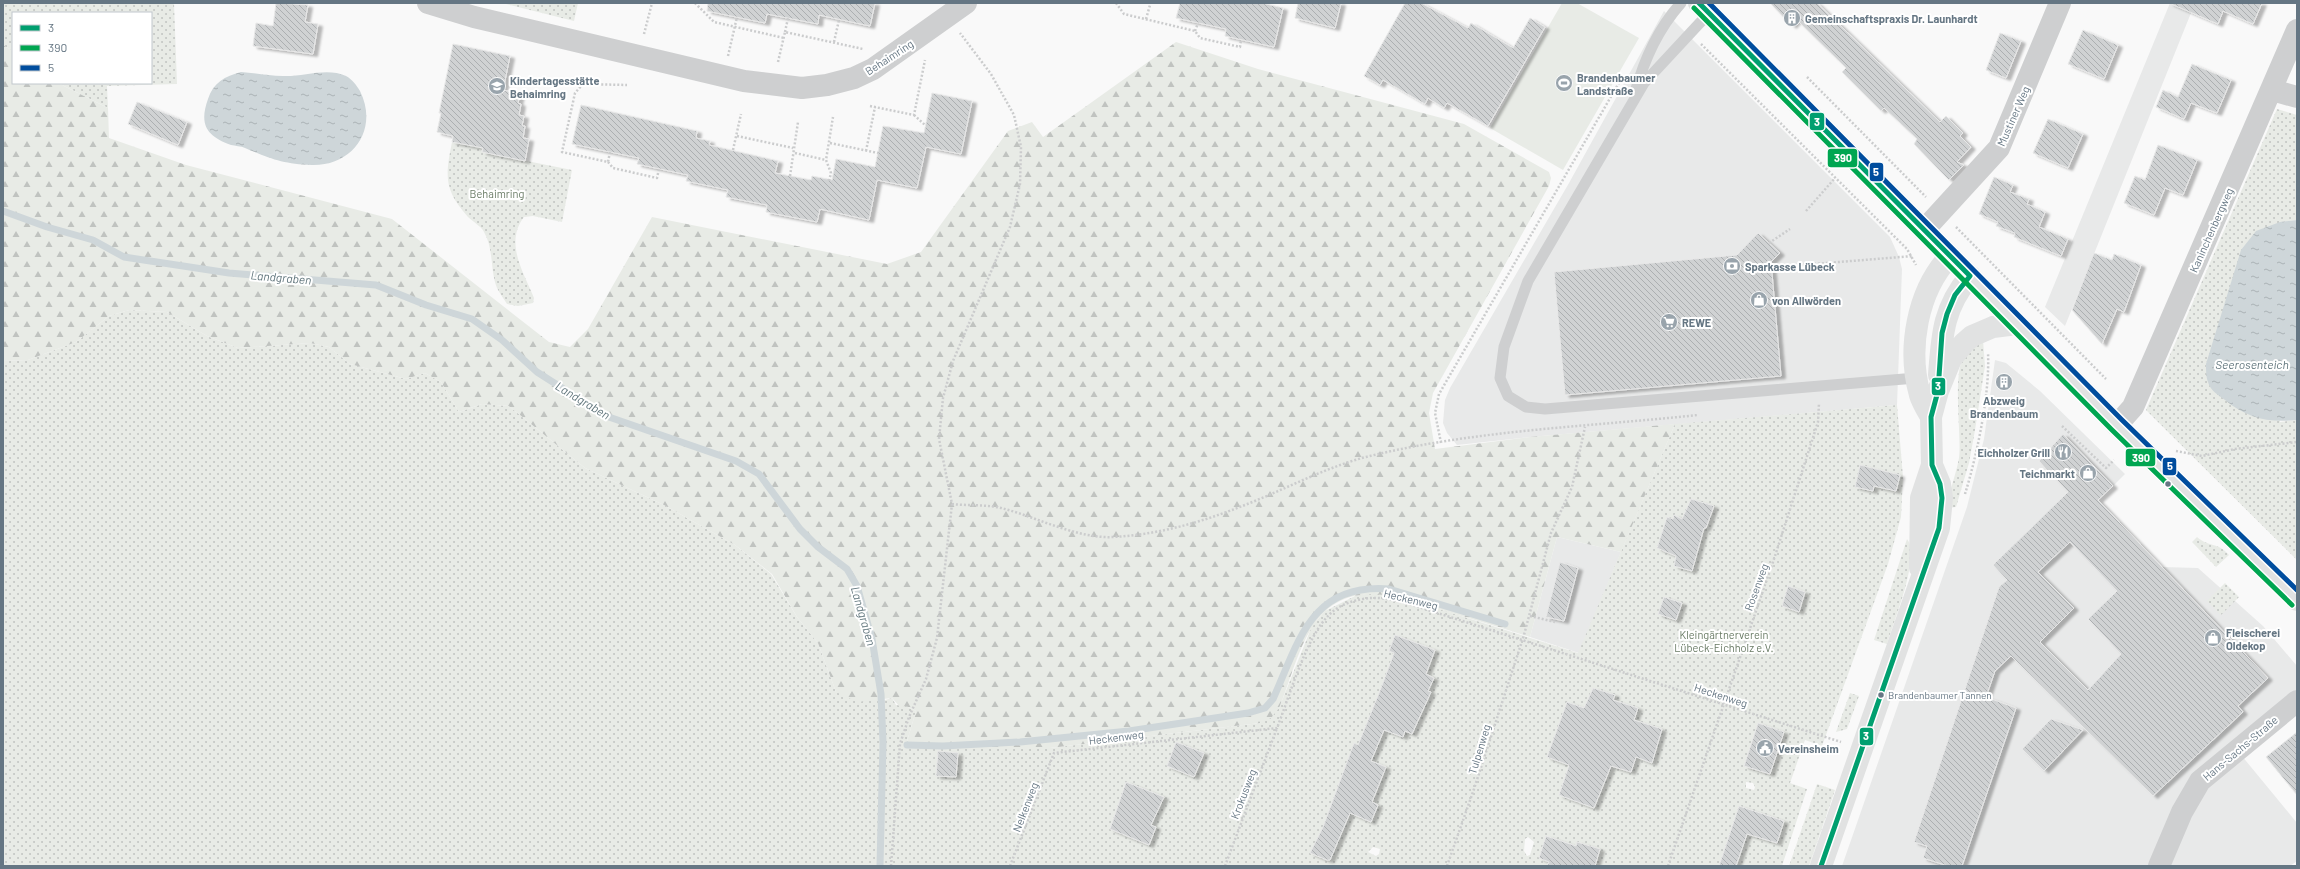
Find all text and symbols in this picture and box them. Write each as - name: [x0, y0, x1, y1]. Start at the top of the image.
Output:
- building icon: Gemeinschaftspraxis Dr. Launhardt: [1782, 8, 1802, 28]
- legend: [12, 12, 152, 84]
- place label: Gemeinschaftspraxis Dr. Launhardt: [1805, 12, 1978, 25]
- text: 3: [48, 20, 54, 34]
- street label: Behaimring: [862, 37, 916, 77]
- text: 390: [48, 40, 67, 54]
- text: 5: [48, 60, 54, 74]
- place label: Brandenbaumer Landstraße: [1577, 71, 1656, 97]
- sports icon: Brandenbaumer Landstraße: [1554, 73, 1574, 93]
- place label: Kindertagesstätte Behaimring: [510, 74, 599, 100]
- school or university icon: Kindertagesstätte Behaimring: [487, 76, 507, 96]
- street label: Mustiner Weg: [1994, 84, 2032, 148]
- line badge: 3: [1809, 112, 1825, 131]
- text: 3: [1814, 115, 1820, 128]
- line badge: 390: [1827, 148, 1858, 168]
- text: 390: [1834, 151, 1852, 164]
- line badge: 5: [1869, 162, 1884, 182]
- text: 5: [1873, 165, 1879, 178]
- street label: Kaninchenbergweg: [2186, 186, 2236, 274]
- park label: Behaimring: [470, 187, 525, 200]
- bank icon: Sparkasse Lübeck: [1722, 256, 1742, 276]
- place label: Sparkasse Lübeck: [1745, 260, 1835, 273]
- water label: Landgraben: [250, 267, 312, 287]
- shop icon: von Allwörden: [1749, 290, 1769, 310]
- place label: von Allwörden: [1772, 294, 1841, 307]
- supermarket icon: REWE: [1659, 312, 1679, 332]
- place label: REWE: [1682, 316, 1712, 329]
- water label: Seerosenteich: [2215, 357, 2289, 371]
- building icon: Abzweig Brandenbaum: [1994, 372, 2014, 392]
- line badge: 3: [1931, 377, 1946, 396]
- water label: Landgraben: [553, 378, 613, 422]
- text: 3: [1935, 379, 1941, 392]
- place label: Abzweig Brandenbaum: [1970, 394, 2038, 420]
- restaurant icon: Eichholzer Grill: [2053, 442, 2073, 462]
- place label: Eichholzer Grill: [1977, 446, 2050, 459]
- line badge: 390: [2125, 448, 2156, 467]
- text: 390: [2132, 451, 2150, 464]
- line badge: 5: [2162, 457, 2177, 476]
- text: 5: [2167, 459, 2173, 472]
- shop icon: Teichmarkt: [2078, 463, 2098, 483]
- place label: Teichmarkt: [2020, 467, 2075, 480]
- unlabelled marker: [2163, 479, 2173, 489]
- street label: Rosenweg: [1741, 562, 1771, 612]
- water label: Landgraben: [849, 585, 879, 647]
- street label: Heckenweg: [1383, 586, 1439, 612]
- place label: Fleischerei Oldekop: [2226, 626, 2280, 652]
- park label: Kleingärtnerverein Lübeck-Eichholz e.V.: [1674, 628, 1774, 654]
- shop icon: Fleischerei Oldekop: [2203, 628, 2223, 648]
- street label: Heckenweg: [1693, 680, 1749, 710]
- place label: Brandenbaumer Tannen: [1888, 689, 1992, 701]
- marker: Brandenbaumer Tannen: [1876, 690, 1886, 700]
- street label: Hans-Sachs-Straße: [2200, 713, 2280, 783]
- street label: Tulpenweg: [1465, 722, 1493, 775]
- street label: Heckenweg: [1088, 727, 1144, 747]
- line badge: 3: [1859, 727, 1874, 746]
- text: 3: [1863, 729, 1869, 742]
- public building icon: Vereinsheim: [1755, 738, 1775, 758]
- place label: Vereinsheim: [1778, 742, 1839, 755]
- street label: Krokusweg: [1228, 767, 1259, 821]
- street label: Nelkenweg: [1010, 780, 1040, 834]

